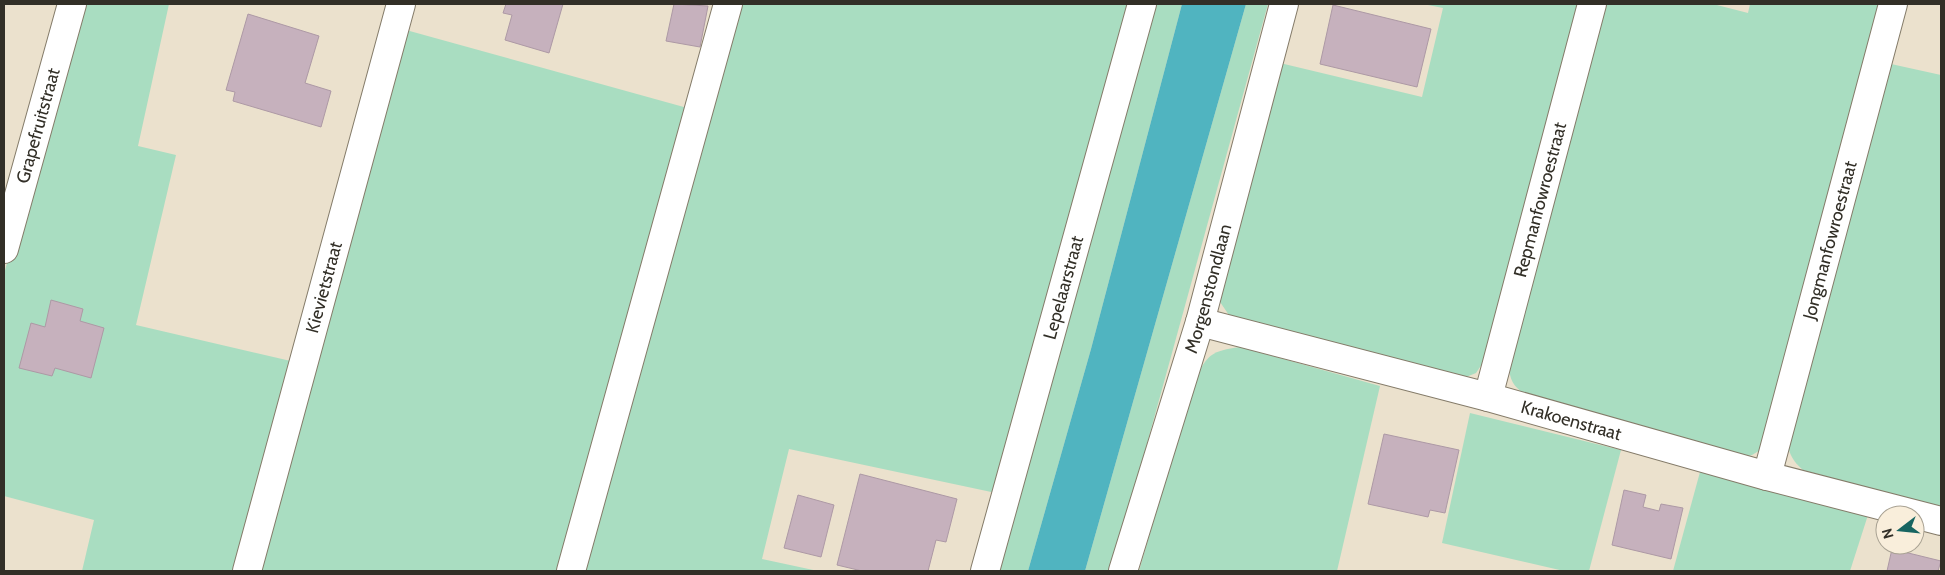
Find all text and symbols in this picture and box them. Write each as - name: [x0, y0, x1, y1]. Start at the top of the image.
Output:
- street label: Grapefruitstraat: [12, 66, 65, 186]
- street label: Repmanfowroestraat: [1509, 120, 1571, 280]
- street label: Jongmanfowroestraat: [1798, 159, 1862, 323]
- street label: Morgenstondlaan: [1180, 222, 1236, 356]
- street label: Lepelaarstraat: [1039, 233, 1088, 342]
- street label: Kievietstraat: [301, 239, 347, 335]
- street label: Krakoenstraat: [1518, 396, 1624, 445]
- north arrow: [1875, 505, 1925, 555]
- text: N: [1877, 526, 1898, 541]

